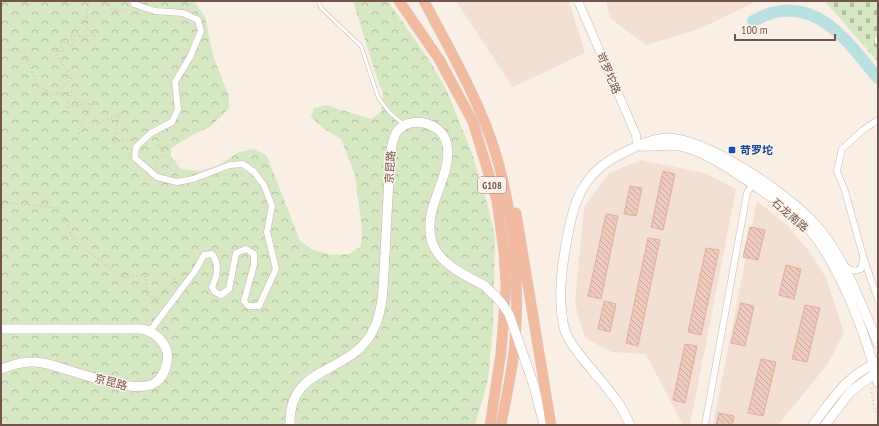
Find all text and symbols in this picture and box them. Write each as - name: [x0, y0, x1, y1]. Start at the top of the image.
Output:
- scale bar: [735, 16, 835, 42]
- text: 100 m: [741, 22, 768, 37]
- street label: 岢罗坨路: [594, 50, 624, 96]
- place label: 苛罗坨: [740, 143, 773, 157]
- marker: 苛罗坨: [727, 145, 737, 155]
- street label: 京昆路: [382, 150, 398, 184]
- road number: G108: [478, 177, 506, 193]
- street label: 石龙南路: [769, 195, 811, 235]
- street label: 京昆路: [93, 371, 129, 393]

